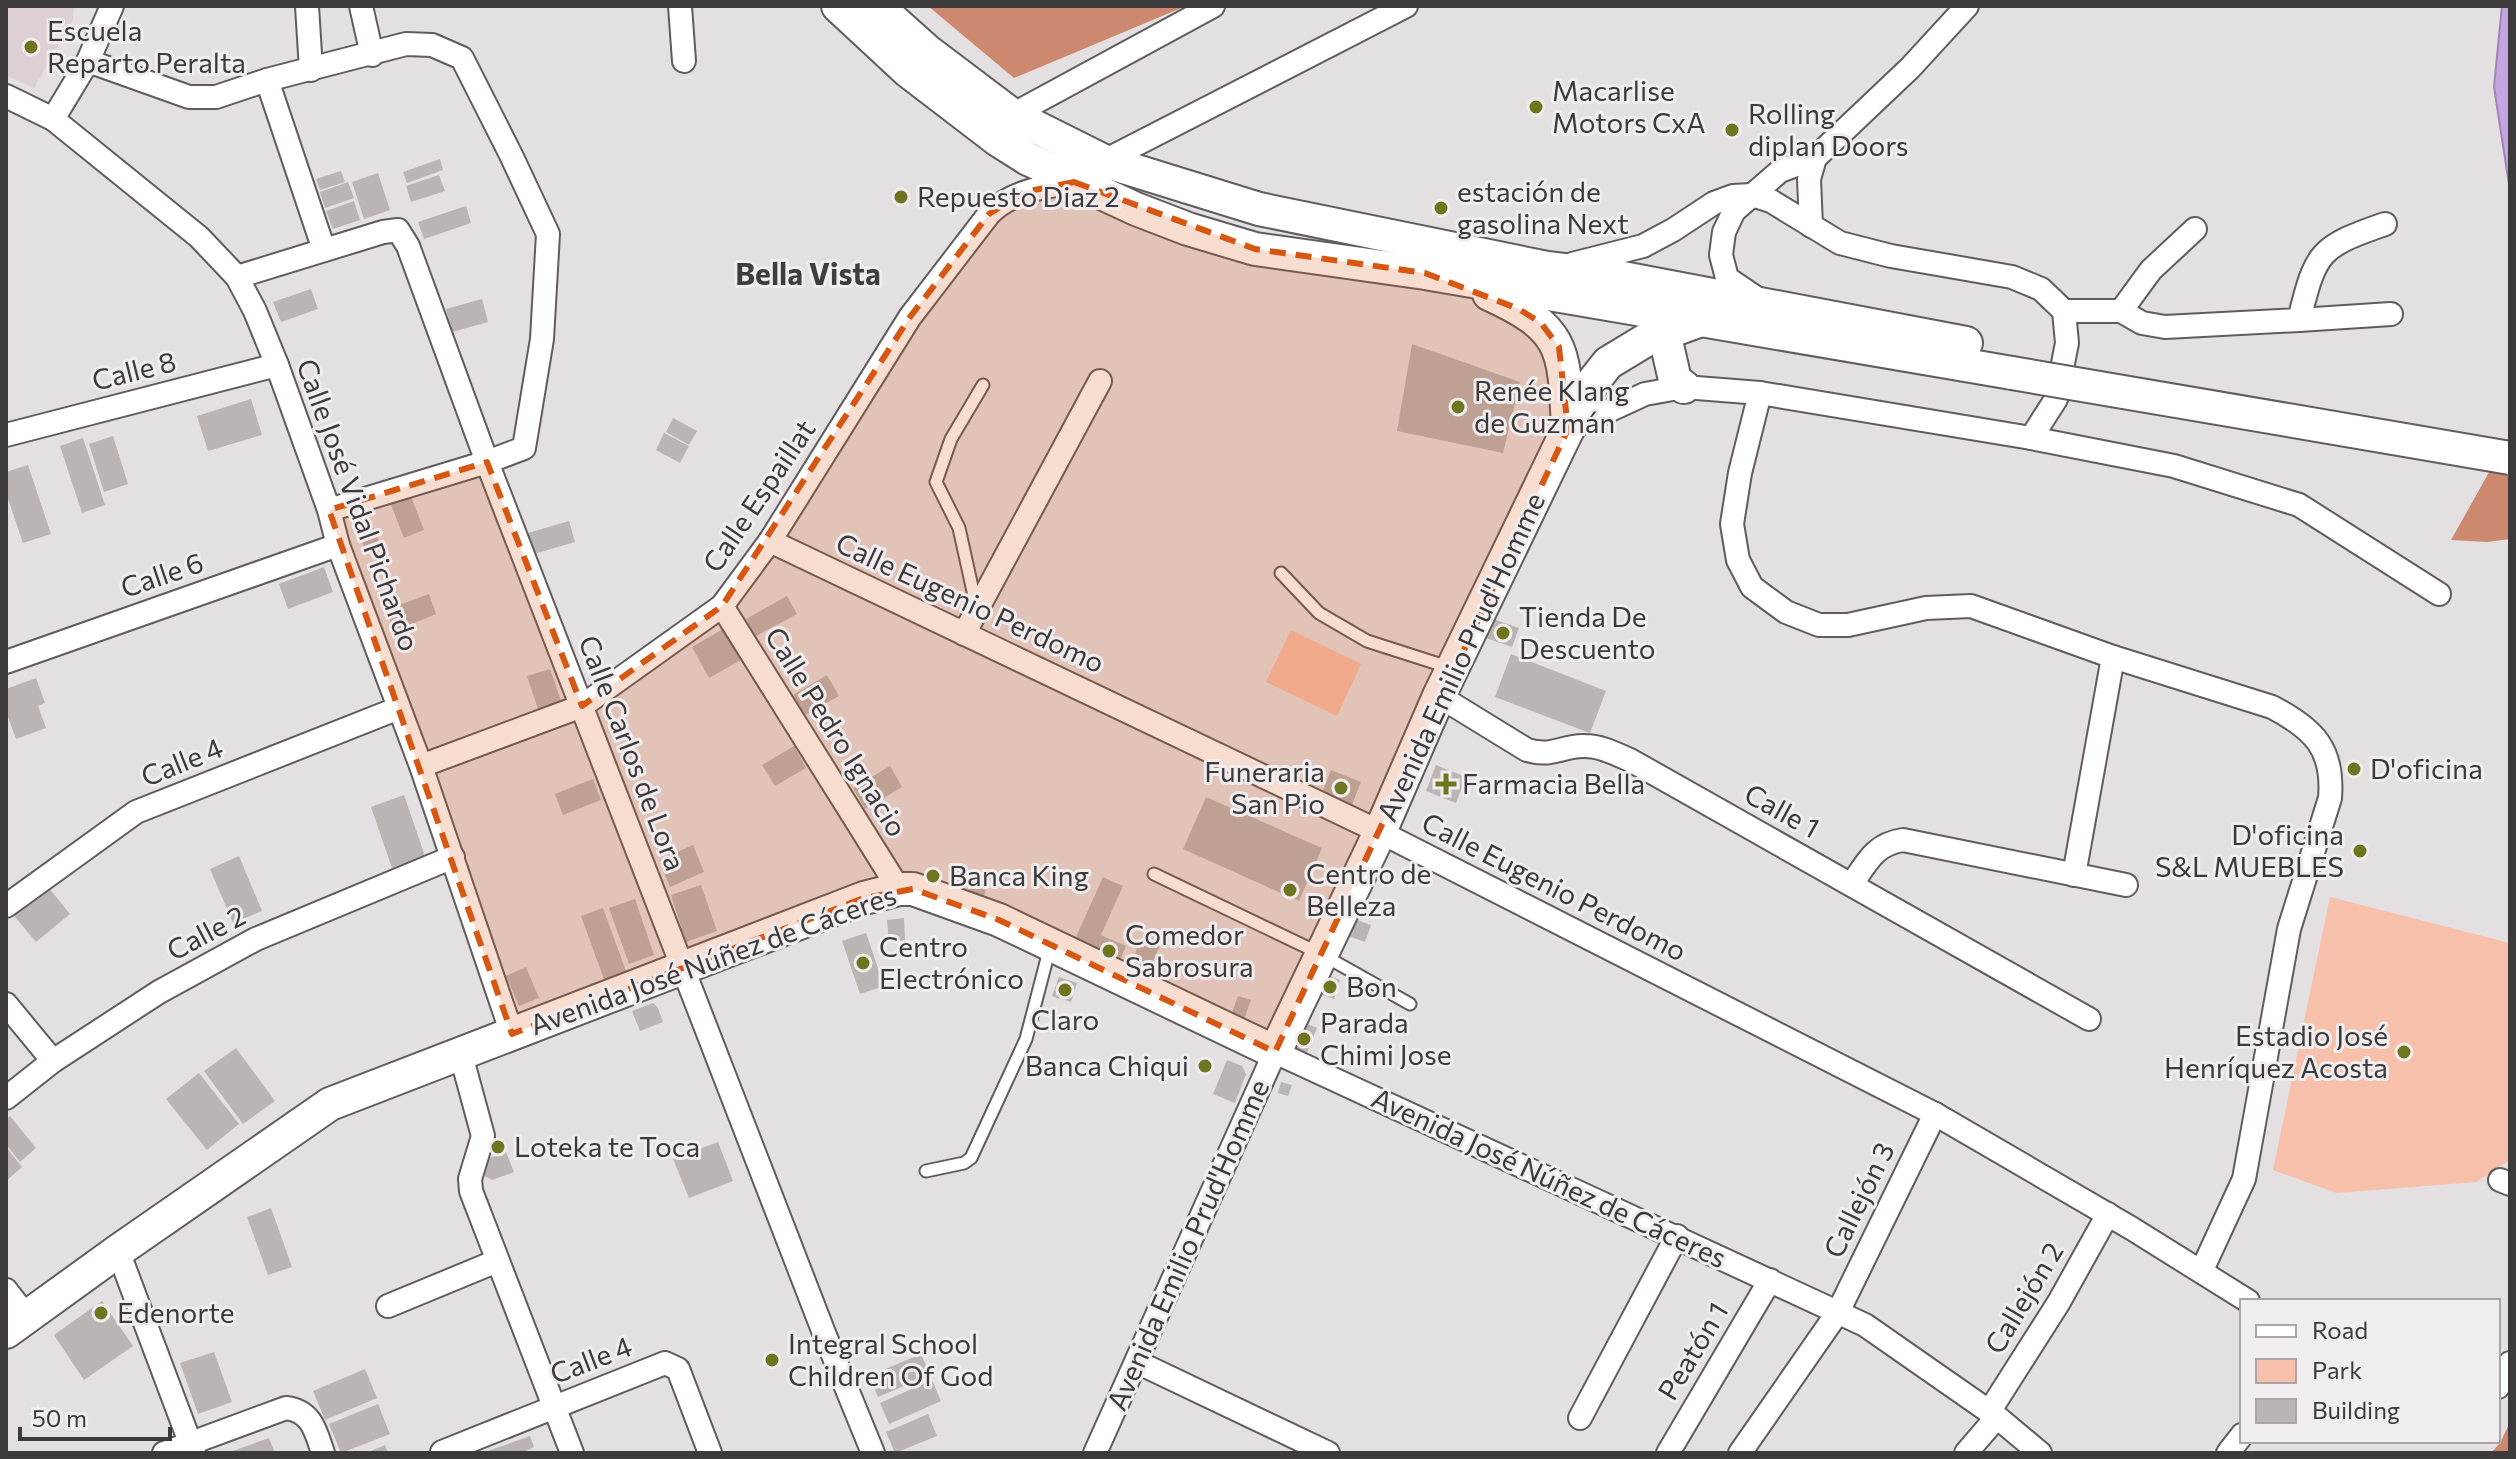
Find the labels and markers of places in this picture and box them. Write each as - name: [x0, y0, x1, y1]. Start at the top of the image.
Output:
- place label: Escuela Reparto Peralta: [47, 13, 246, 79]
- marker: Escuela Reparto Peralta: [22, 38, 40, 56]
- place label: Macarlise Motors CxA: [1552, 73, 1705, 139]
- place label: Rolling diplan Doors: [1748, 96, 1909, 162]
- marker: Macarlise Motors CxA: [1527, 98, 1545, 116]
- marker: Rolling diplan Doors: [1723, 121, 1741, 139]
- place label: estación de gasolina Next: [1457, 174, 1629, 240]
- place label: Repuesto Diaz 2: [917, 179, 1120, 213]
- marker: Repuesto Diaz 2: [892, 188, 910, 206]
- marker: estación de gasolina Next: [1432, 199, 1450, 217]
- place label: Renée Klang de Guzmán: [1474, 373, 1629, 439]
- marker: Renée Klang de Guzmán: [1449, 398, 1467, 416]
- place label: Tienda De Descuento: [1519, 599, 1655, 665]
- marker: Tienda De Descuento: [1494, 624, 1512, 642]
- place label: D'oficina: [2370, 751, 2483, 785]
- place label: Funeraria San Pio: [1204, 754, 1325, 820]
- marker: D'oficina: [2345, 760, 2363, 778]
- place label: Farmacia Bella: [1462, 766, 1645, 800]
- marker: Farmacia Bella: [1437, 775, 1455, 793]
- marker: Funeraria San Pio: [1332, 779, 1350, 797]
- place label: D'oficina S&L MUEBLES: [2155, 817, 2344, 883]
- marker: D'oficina S&L MUEBLES: [2351, 842, 2369, 860]
- place label: Centro de Belleza: [1306, 856, 1431, 922]
- place label: Banca King: [949, 858, 1089, 892]
- marker: Banca King: [924, 867, 942, 885]
- marker: Centro de Belleza: [1281, 881, 1299, 899]
- place label: Comedor Sabrosura: [1125, 917, 1254, 983]
- place label: Centro Electrónico: [879, 929, 1024, 995]
- marker: Comedor Sabrosura: [1100, 942, 1118, 960]
- marker: Centro Electrónico: [854, 954, 872, 972]
- place label: Bon: [1346, 969, 1397, 1003]
- marker: Bon: [1321, 978, 1339, 996]
- marker: Claro: [1056, 981, 1074, 999]
- place label: Claro: [1031, 1002, 1099, 1036]
- place label: Parada Chimi Jose: [1320, 1005, 1452, 1071]
- place label: Estadio José Henríquez Acosta: [2164, 1018, 2388, 1084]
- marker: Parada Chimi Jose: [1295, 1030, 1313, 1048]
- marker: Estadio José Henríquez Acosta: [2395, 1043, 2413, 1061]
- place label: Banca Chiqui: [1025, 1048, 1189, 1082]
- marker: Banca Chiqui: [1196, 1057, 1214, 1075]
- place label: Loteka te Toca: [514, 1129, 700, 1163]
- marker: Loteka te Toca: [489, 1138, 507, 1156]
- place label: Edenorte: [117, 1295, 235, 1329]
- marker: Edenorte: [92, 1304, 110, 1322]
- place label: Integral School Children Of God: [788, 1326, 993, 1392]
- marker: Integral School Children Of God: [763, 1351, 781, 1369]

